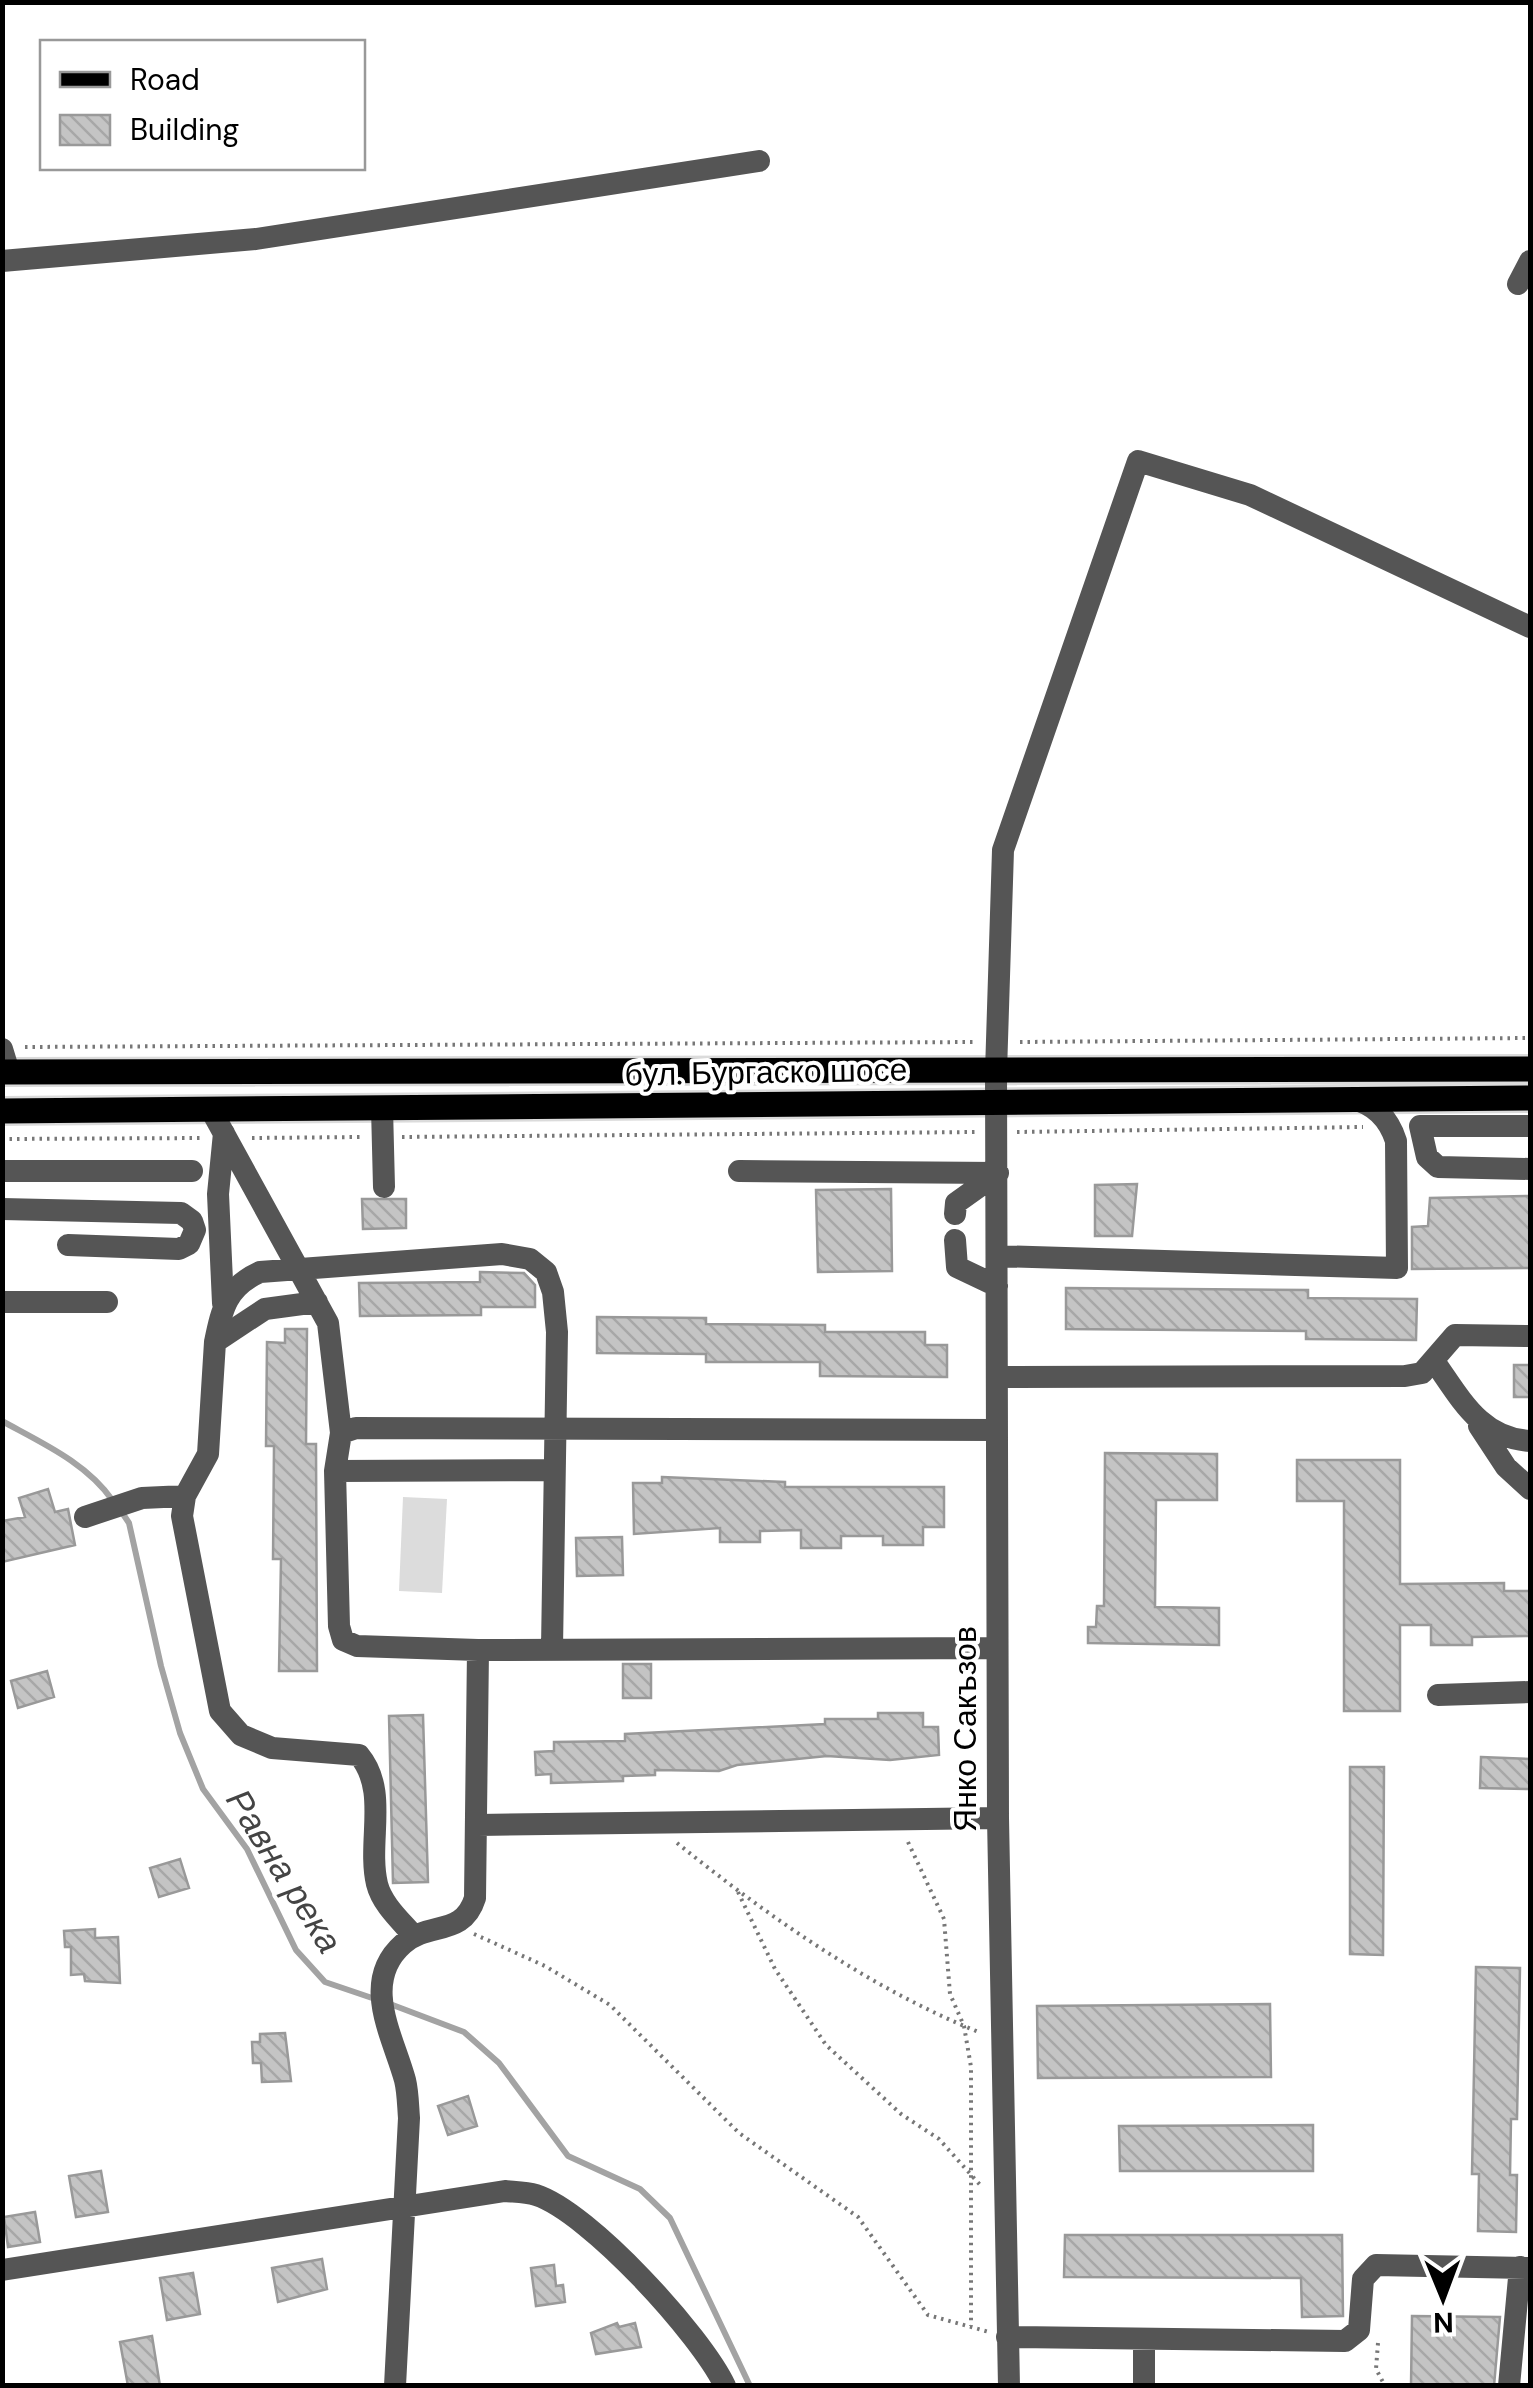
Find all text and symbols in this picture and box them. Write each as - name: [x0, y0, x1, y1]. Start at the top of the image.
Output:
- legend: [40, 40, 365, 170]
- text: Road: [130, 60, 200, 99]
- text: Building: [130, 110, 239, 149]
- street label: бул. Бургаско шосе: [624, 1049, 908, 1095]
- street label: Янко Сакъзов: [944, 1626, 986, 1832]
- water label: Равна река: [216, 1781, 352, 1961]
- north arrow: [1393, 2248, 1493, 2348]
- text: N: [1433, 2304, 1454, 2341]

